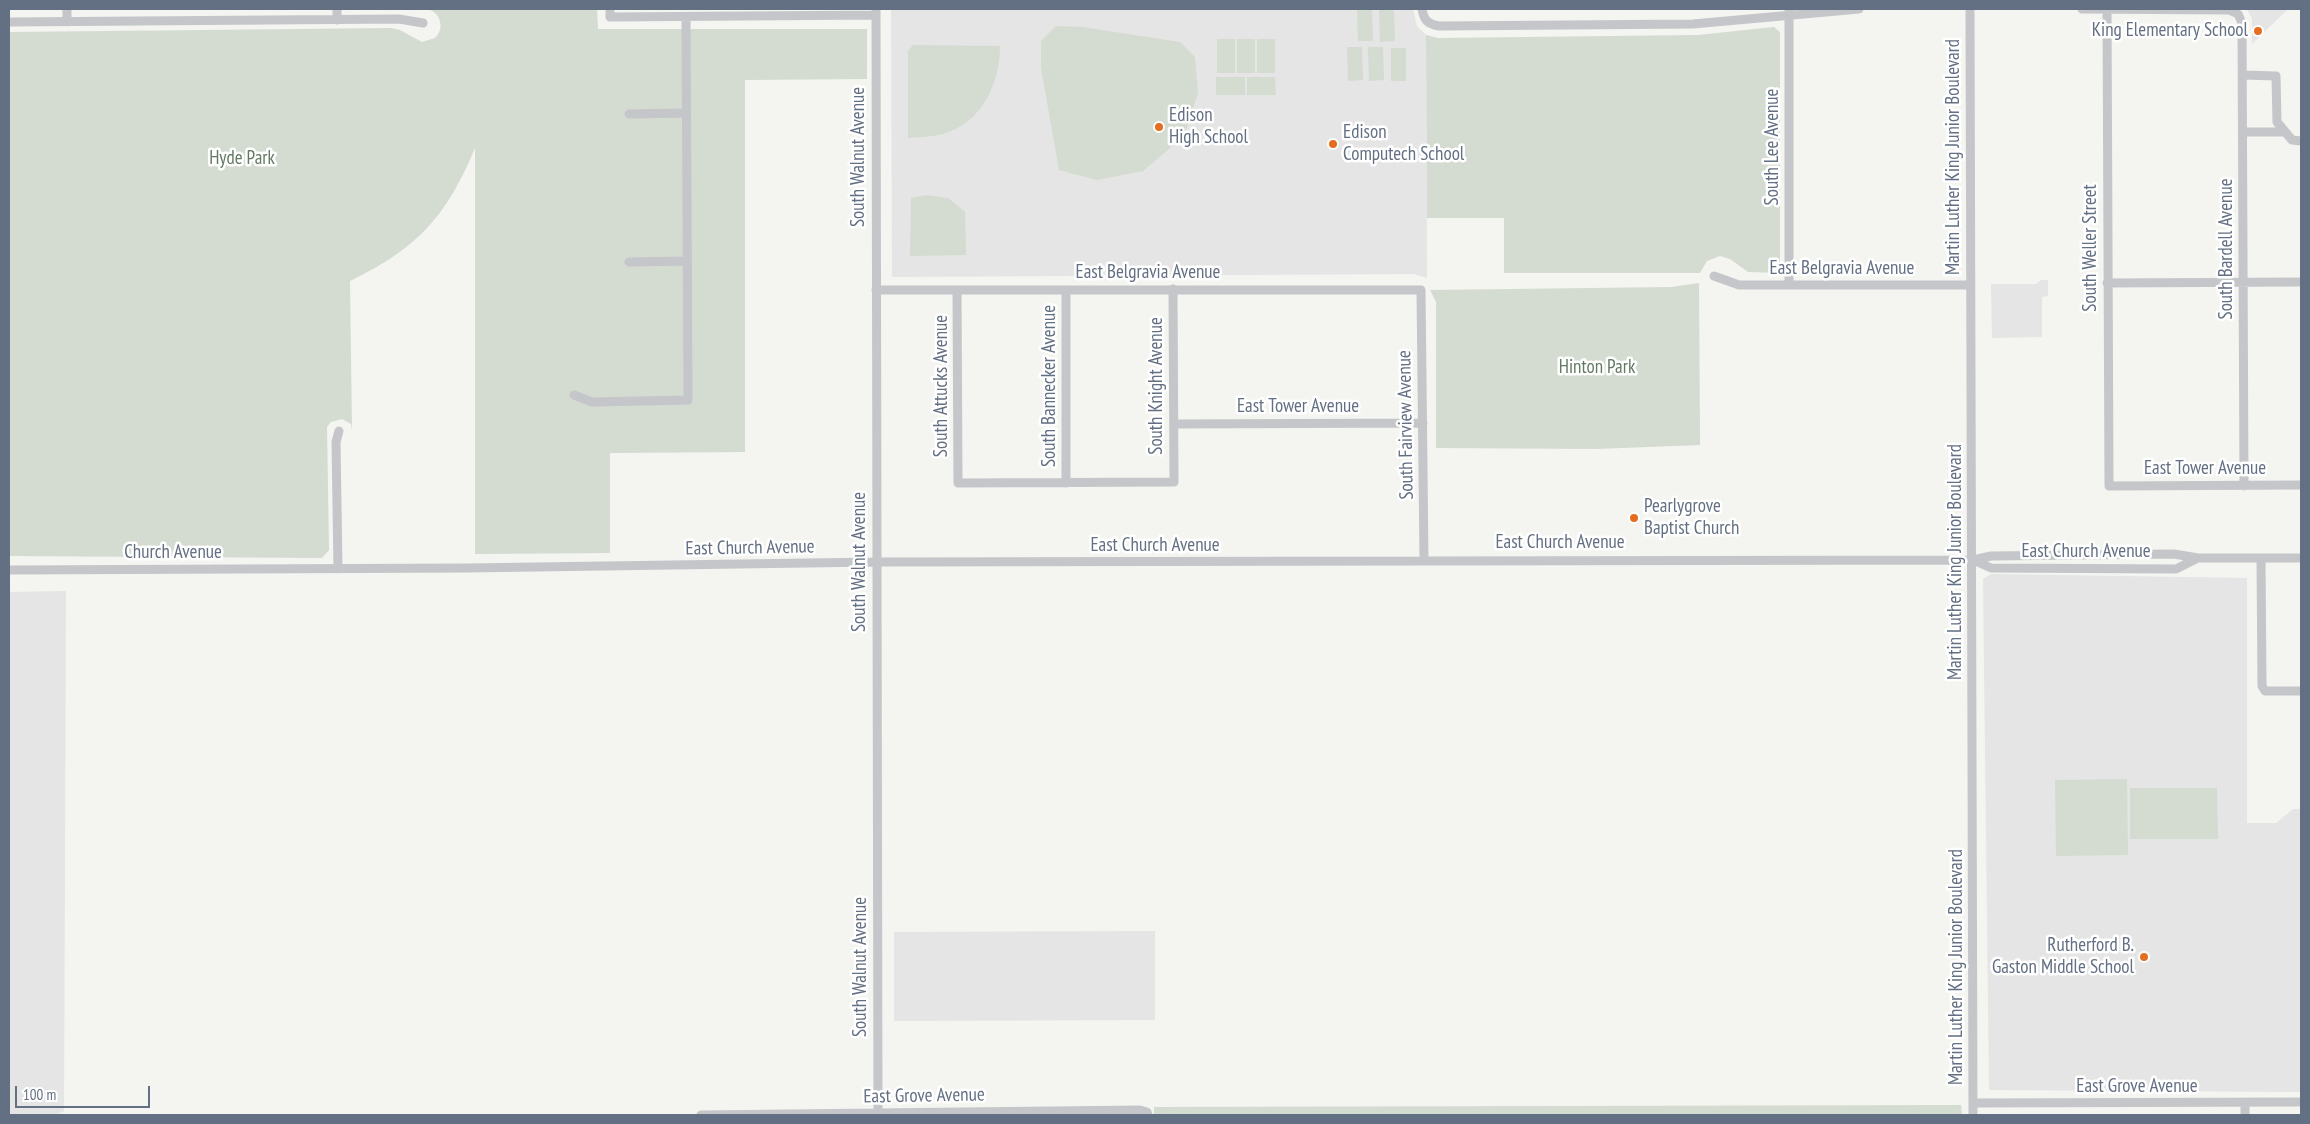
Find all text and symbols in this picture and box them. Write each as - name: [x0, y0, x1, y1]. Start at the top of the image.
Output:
- place label: King Elementary School: [2092, 20, 2248, 42]
- marker: King Elementary School: [2252, 25, 2264, 37]
- street label: Martin Luther King Junior Boulevard: [1943, 39, 1965, 275]
- street label: South Walnut Avenue: [848, 87, 870, 227]
- street label: South Lee Avenue: [1762, 89, 1784, 205]
- place label: Edison High School: [1169, 105, 1248, 149]
- marker: Edison High School: [1153, 121, 1165, 133]
- place label: Edison Computech School: [1343, 122, 1464, 166]
- marker: Edison Computech School: [1327, 138, 1339, 150]
- park label: Hyde Park: [209, 148, 275, 170]
- street label: South Bardell Avenue: [2216, 179, 2238, 319]
- street label: South Weller Street: [2080, 184, 2102, 312]
- street label: East Belgravia Avenue: [1770, 258, 1914, 280]
- street label: East Belgravia Avenue: [1076, 262, 1220, 284]
- street label: South Bannecker Avenue: [1039, 305, 1061, 467]
- street label: South Attucks Avenue: [931, 315, 953, 457]
- street label: South Knight Avenue: [1146, 317, 1168, 455]
- street label: South Fairview Avenue: [1393, 350, 1419, 500]
- park label: Hinton Park: [1559, 357, 1635, 379]
- street label: East Tower Avenue: [1237, 396, 1359, 418]
- street label: Martin Luther King Junior Boulevard: [1945, 444, 1967, 680]
- street label: East Tower Avenue: [2144, 458, 2266, 480]
- street label: South Walnut Avenue: [849, 492, 871, 632]
- place label: Pearlygrove Baptist Church: [1644, 496, 1739, 540]
- marker: Pearlygrove Baptist Church: [1628, 512, 1640, 524]
- street label: East Church Avenue: [1495, 532, 1625, 554]
- street label: East Church Avenue: [685, 535, 815, 561]
- street label: East Church Avenue: [1090, 535, 1220, 557]
- street label: East Church Avenue: [2021, 541, 2151, 563]
- street label: Church Avenue: [124, 542, 222, 564]
- street label: Martin Luther King Junior Boulevard: [1946, 849, 1968, 1085]
- street label: South Walnut Avenue: [850, 897, 872, 1037]
- place label: Rutherford B. Gaston Middle School: [1992, 935, 2134, 979]
- marker: Rutherford B. Gaston Middle School: [2138, 951, 2150, 963]
- scale bar: [18, 1076, 152, 1108]
- street label: East Grove Avenue: [2076, 1076, 2198, 1098]
- street label: East Grove Avenue: [863, 1084, 985, 1108]
- text: 100 m: [23, 1085, 56, 1104]

